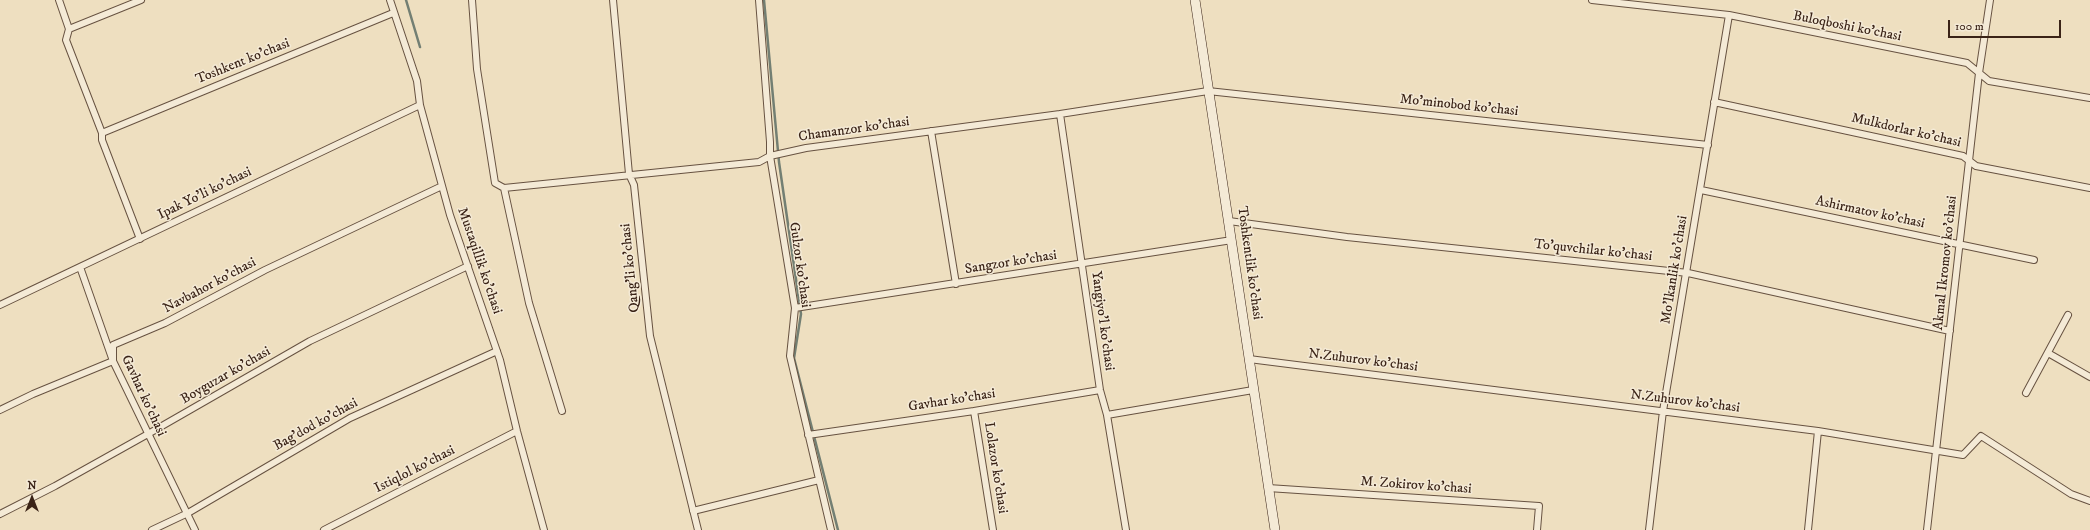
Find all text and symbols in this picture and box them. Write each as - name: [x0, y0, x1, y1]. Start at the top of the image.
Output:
- street label: Buloqboshi ko'chasi: [1791, 8, 1903, 46]
- scale bar: [1950, 12, 2063, 38]
- text: 100 m: [1955, 19, 1984, 34]
- street label: Toshkent ko'chasi: [194, 36, 292, 88]
- street label: Mo'minobod ko'chasi: [1399, 91, 1519, 121]
- street label: Mulkdorlar ko'chasi: [1849, 110, 1963, 152]
- street label: Chamanzor ko'chasi: [797, 114, 911, 146]
- street label: Ipak Yo'li ko'chasi: [155, 164, 255, 224]
- street label: Ashirmatov ko'chasi: [1814, 193, 1926, 233]
- street label: Akmal Ikromov ko'chasi: [1931, 195, 1961, 331]
- street label: Toshkentlik ko'chasi: [1233, 205, 1265, 321]
- street label: Mustaqillik ko'chasi: [453, 206, 505, 316]
- street label: Mo'lkanlik ko'chasi: [1658, 215, 1692, 325]
- street label: Gulzor ko'chasi: [785, 221, 813, 309]
- street label: Qang'li ko'chasi: [618, 223, 644, 313]
- street label: To'quvchilar ko'chasi: [1533, 236, 1653, 266]
- street label: Sangzor ko'chasi: [964, 247, 1058, 279]
- street label: Navbahor ko'chasi: [161, 255, 259, 317]
- street label: Yangiyo'l ko'chasi: [1087, 270, 1117, 372]
- street label: Boyguzar ko'chasi: [178, 344, 274, 408]
- street label: N.Zuhurov ko'chasi: [1307, 346, 1419, 376]
- street label: Gavhar ko'chasi: [117, 353, 169, 439]
- street label: Gavhar ko'chasi: [907, 386, 997, 416]
- street label: N.Zuhurov ko'chasi: [1629, 387, 1741, 417]
- street label: Bag'dod ko'chasi: [271, 395, 361, 455]
- street label: Lolazor ko'chasi: [979, 421, 1011, 515]
- street label: Istiqlol ko'chasi: [372, 443, 458, 497]
- street label: M. Zokirov ko'chasi: [1360, 474, 1472, 498]
- north arrow: [12, 478, 52, 518]
- text: N: [27, 479, 37, 493]

